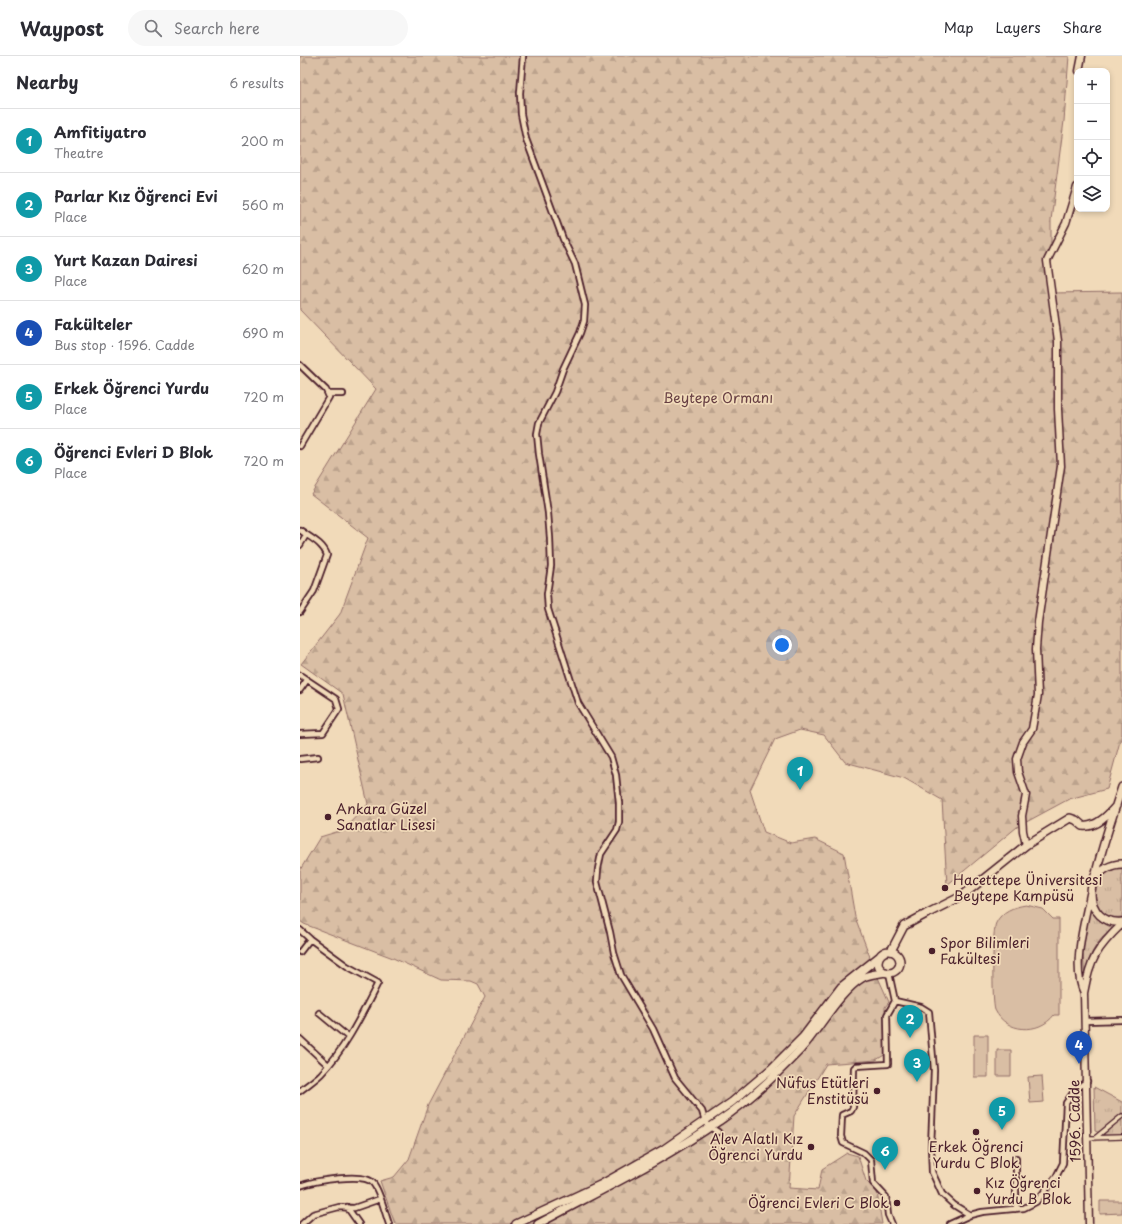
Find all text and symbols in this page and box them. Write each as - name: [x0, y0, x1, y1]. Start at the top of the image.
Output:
- search box: [128, 10, 408, 46]
- text: Waypost: [20, 14, 104, 42]
- text: Search here: [174, 16, 260, 39]
- icon: search: [142, 17, 164, 39]
- text: Map: [944, 17, 974, 38]
- text: Layers: [996, 17, 1041, 38]
- text: Share: [1063, 17, 1102, 38]
- map controls: [1074, 68, 1110, 212]
- button: +: [1074, 68, 1110, 104]
- text: Nearby: [16, 69, 78, 95]
- text: 6 results: [229, 73, 284, 92]
- button: −: [1074, 104, 1110, 140]
- text: Amfitiyatro: [54, 120, 146, 143]
- text: 1: [26, 131, 32, 150]
- text: 200 m: [241, 131, 284, 150]
- button: locate: [1074, 140, 1110, 176]
- text: Theatre: [54, 143, 103, 162]
- button: layers: [1074, 176, 1110, 212]
- text: Parlar Kız Öğrenci Evi: [54, 184, 218, 207]
- text: 2: [24, 195, 34, 214]
- text: 560 m: [242, 195, 284, 214]
- text: Place: [54, 207, 87, 226]
- text: Yurt Kazan Dairesi: [54, 248, 197, 271]
- text: 3: [25, 259, 33, 278]
- text: 620 m: [242, 259, 284, 278]
- text: Place: [54, 271, 87, 290]
- text: Fakülteler: [54, 312, 133, 335]
- text: 4: [25, 323, 33, 342]
- text: 690 m: [242, 323, 284, 342]
- text: Bus stop · 1596. Cadde: [54, 335, 195, 354]
- text: Erkek Öğrenci Yurdu: [54, 376, 209, 399]
- text: 5: [25, 387, 33, 406]
- text: 720 m: [244, 387, 284, 406]
- park label: Beytepe Ormanı: [663, 387, 773, 408]
- text: Place: [54, 399, 87, 418]
- text: Öğrenci Evleri D Blok: [54, 440, 213, 463]
- text: 6: [24, 451, 34, 470]
- text: 720 m: [244, 451, 284, 470]
- text: Place: [54, 463, 87, 482]
- your location: [772, 635, 792, 655]
- pin: 1: [787, 757, 813, 790]
- place label: Ankara Güzel Sanatlar Lisesi: [336, 798, 436, 835]
- marker: Ankara Güzel Sanatlar Lisesi: [323, 812, 333, 822]
- place label: Hacettepe Üniversitesi Beytepe Kampüsü: [953, 869, 1102, 906]
- marker: Hacettepe Üniversitesi Beytepe Kampüsü: [940, 883, 950, 893]
- place label: Spor Bilimleri Fakültesi: [940, 932, 1030, 969]
- marker: Spor Bilimleri Fakültesi: [927, 946, 937, 956]
- pin: 2: [897, 1005, 923, 1038]
- pin: 4: [1066, 1031, 1092, 1064]
- pin: 3: [904, 1049, 930, 1082]
- place label: Nüfus Etütleri Enstitüsü: [776, 1072, 869, 1109]
- street label: 1596. Cadde: [1063, 1080, 1086, 1162]
- marker: Nüfus Etütleri Enstitüsü: [872, 1086, 882, 1096]
- pin: 5: [989, 1097, 1015, 1130]
- marker: Erkek Öğrenci Yurdu C Blok: [971, 1127, 981, 1137]
- place label: Alev Alatlı Kız Öğrenci Yurdu: [708, 1128, 803, 1165]
- place label: Erkek Öğrenci Yurdu C Blok: [929, 1136, 1023, 1173]
- pin: 6: [872, 1137, 898, 1170]
- marker: Alev Alatlı Kız Öğrenci Yurdu: [806, 1142, 816, 1152]
- place label: Kız Öğrenci Yurdu B Blok: [985, 1172, 1072, 1209]
- marker: Kız Öğrenci Yurdu B Blok: [972, 1186, 982, 1196]
- place label: Öğrenci Evleri C Blok: [748, 1192, 889, 1213]
- marker: Öğrenci Evleri C Blok: [892, 1198, 902, 1208]

